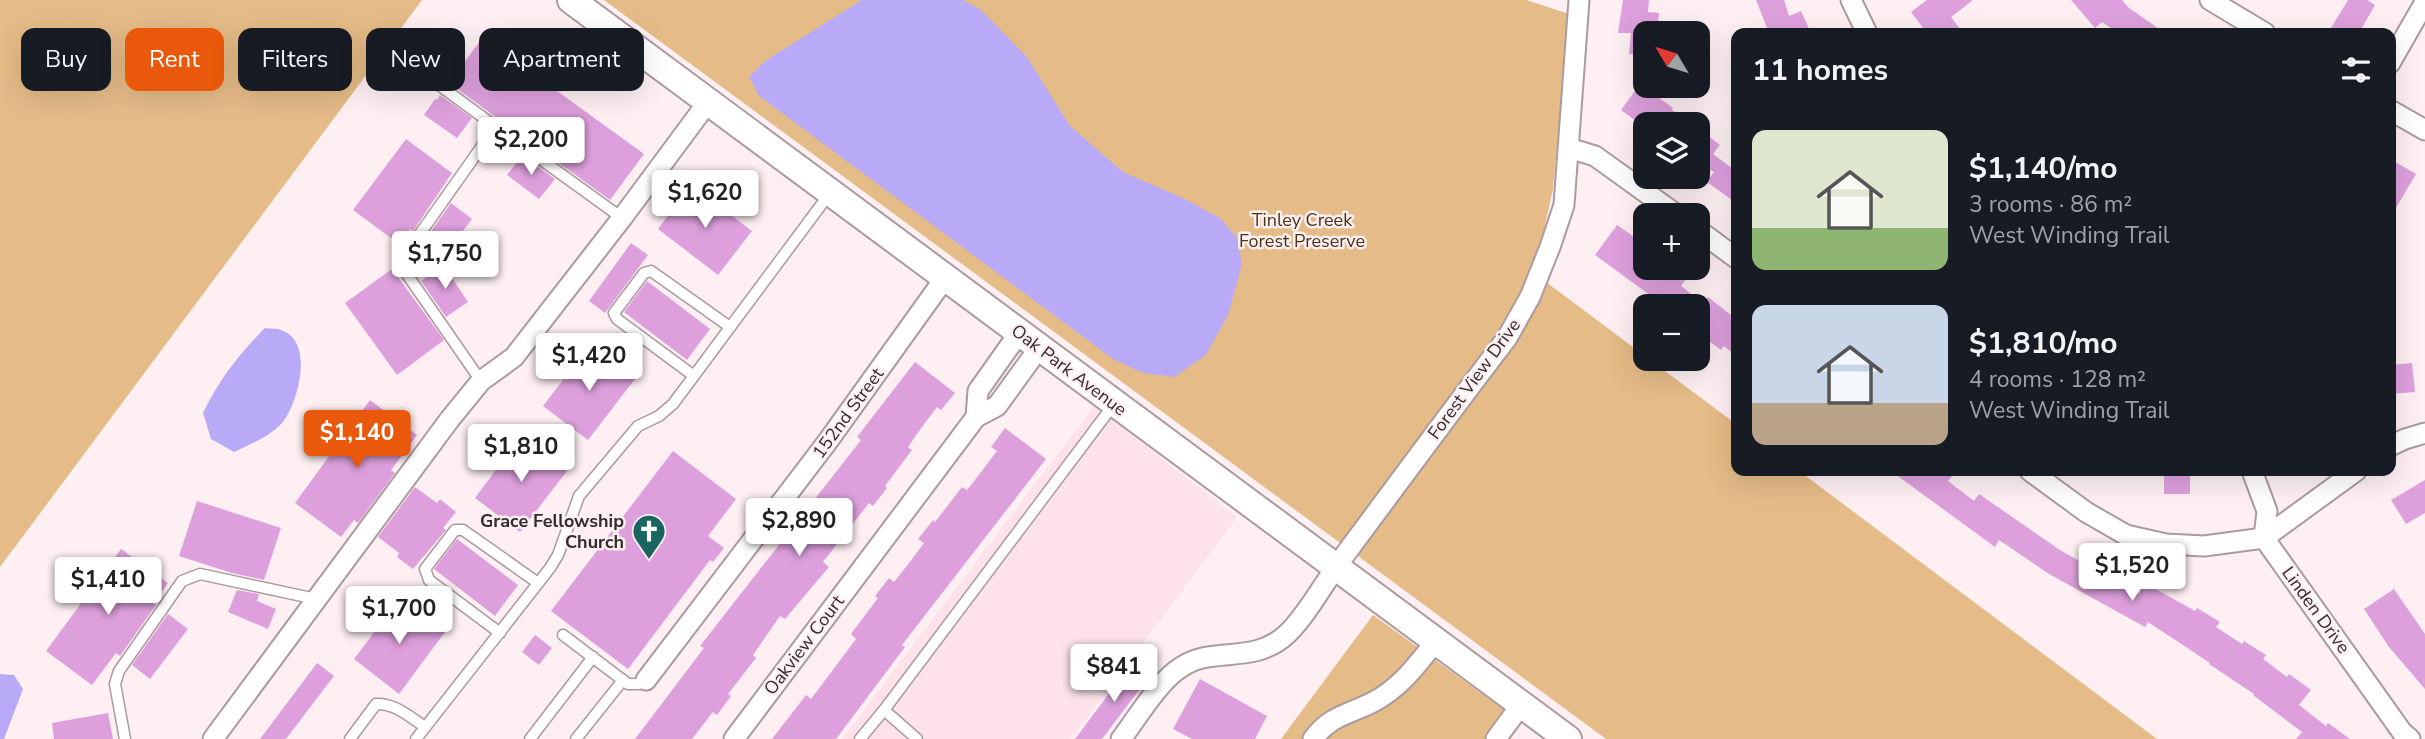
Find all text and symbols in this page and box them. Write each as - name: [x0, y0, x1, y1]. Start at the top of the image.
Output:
- north arrow: [1633, 21, 1710, 98]
- map controls: [1633, 21, 1710, 371]
- chip: Buy: [21, 28, 111, 91]
- chip: Rent: [125, 28, 224, 91]
- chip: Filters: [238, 28, 352, 91]
- chip: New: [366, 28, 465, 91]
- chip: Apartment: [479, 28, 644, 91]
- text: 11 homes: [1752, 50, 1888, 91]
- icon: filters: [2337, 51, 2375, 89]
- button: layers: [1633, 112, 1710, 189]
- pin: $2,200: [474, 118, 588, 177]
- text: $2,200: [494, 124, 568, 155]
- text: $1,140/mo: [1969, 148, 2118, 189]
- icon: home: [1808, 158, 1892, 242]
- pin: $1,620: [648, 170, 762, 230]
- text: $1,620: [668, 177, 742, 208]
- text: 3 rooms · 86 m²: [1969, 189, 2132, 220]
- button: +: [1633, 203, 1710, 280]
- park label: Tinley Creek Forest Preserve: [1239, 208, 1365, 253]
- text: West Winding Trail: [1969, 220, 2170, 251]
- pin: $1,750: [388, 232, 502, 291]
- text: $1,750: [408, 238, 482, 269]
- button: −: [1633, 294, 1710, 371]
- street label: Forest View Drive: [1422, 314, 1526, 444]
- street label: Oak Park Avenue: [1006, 319, 1132, 421]
- text: $1,810/mo: [1969, 323, 2118, 364]
- icon: home: [1808, 333, 1892, 417]
- pin: $1,420: [532, 334, 646, 393]
- text: $1,420: [552, 340, 626, 371]
- street label: 152nd Street: [807, 362, 890, 463]
- text: 4 rooms · 128 m²: [1969, 364, 2146, 395]
- text: West Winding Trail: [1969, 395, 2170, 426]
- pin: $1,140: [300, 410, 414, 470]
- text: $1,140: [320, 417, 394, 448]
- pin: $1,810: [464, 424, 578, 484]
- text: $1,810: [484, 431, 558, 462]
- pin: $2,890: [742, 498, 856, 558]
- text: $2,890: [762, 505, 836, 536]
- place label: Grace Fellowship Church: [480, 509, 624, 554]
- church icon: Grace Fellowship Church: [630, 512, 668, 561]
- pin: $1,520: [2075, 544, 2189, 603]
- text: $1,520: [2095, 550, 2169, 581]
- pin: $1,410: [51, 558, 165, 617]
- street label: Linden Drive: [2276, 562, 2356, 658]
- text: $1,410: [71, 564, 145, 595]
- pin: $1,700: [342, 586, 456, 646]
- street label: Oakview Court: [758, 589, 850, 700]
- text: $1,700: [362, 593, 436, 624]
- pin: $841: [1073, 644, 1155, 704]
- text: $841: [1086, 651, 1142, 682]

